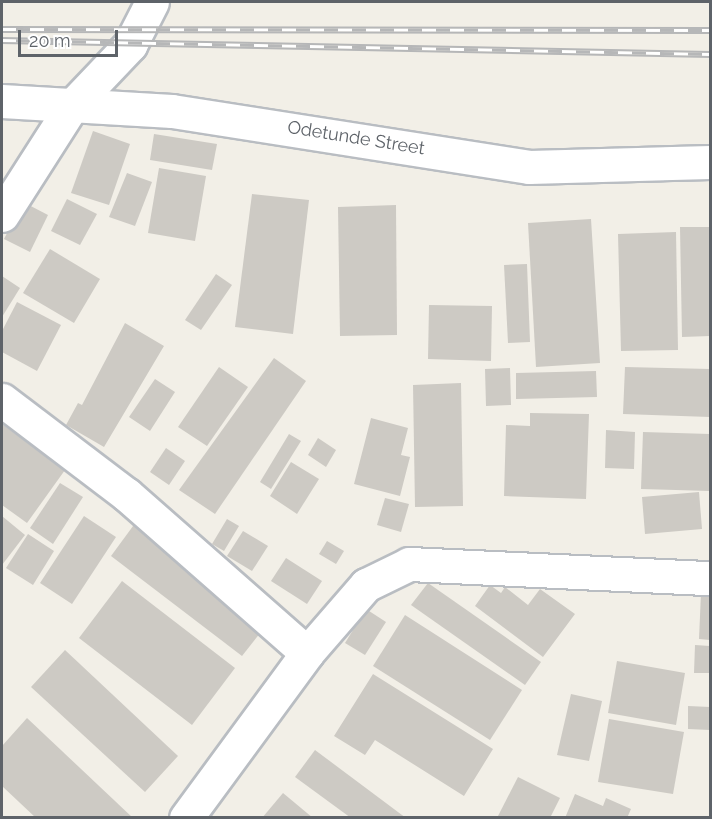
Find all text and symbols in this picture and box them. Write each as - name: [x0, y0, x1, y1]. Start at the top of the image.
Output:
- scale bar: [21, 18, 122, 56]
- text: 20 m: [29, 30, 71, 51]
- street label: Odetunde Street: [286, 116, 426, 160]

